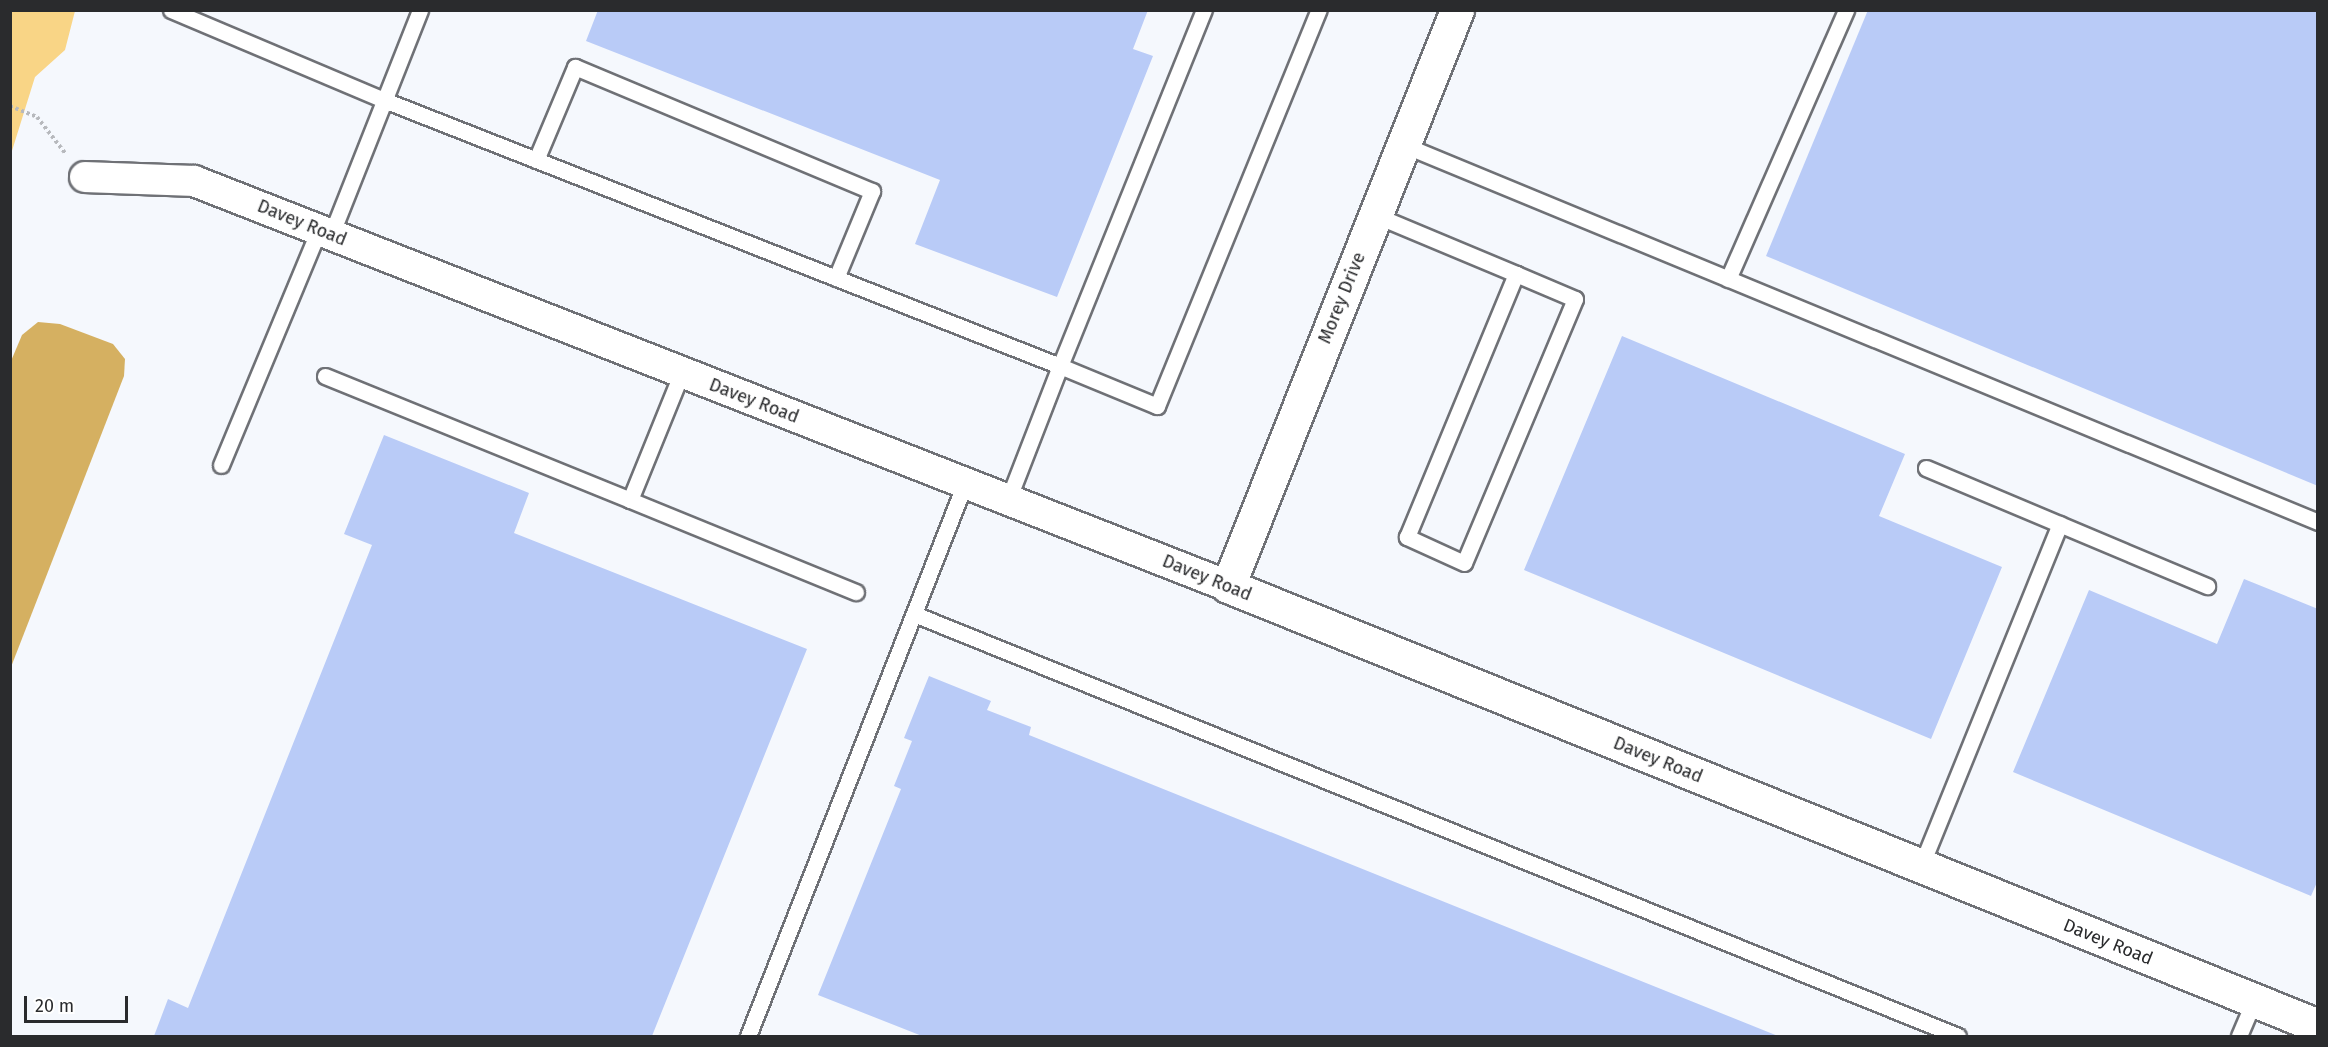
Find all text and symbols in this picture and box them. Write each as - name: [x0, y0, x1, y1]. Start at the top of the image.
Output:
- street label: Davey Road: [254, 195, 350, 251]
- street label: Morey Drive: [1314, 249, 1370, 347]
- street label: Davey Road: [706, 374, 802, 428]
- street label: Davey Road: [1159, 550, 1255, 606]
- street label: Davey Road: [1610, 732, 1706, 788]
- street label: Davey Road: [2060, 914, 2156, 970]
- scale bar: [27, 984, 130, 1022]
- text: 20 m: [35, 995, 74, 1017]

